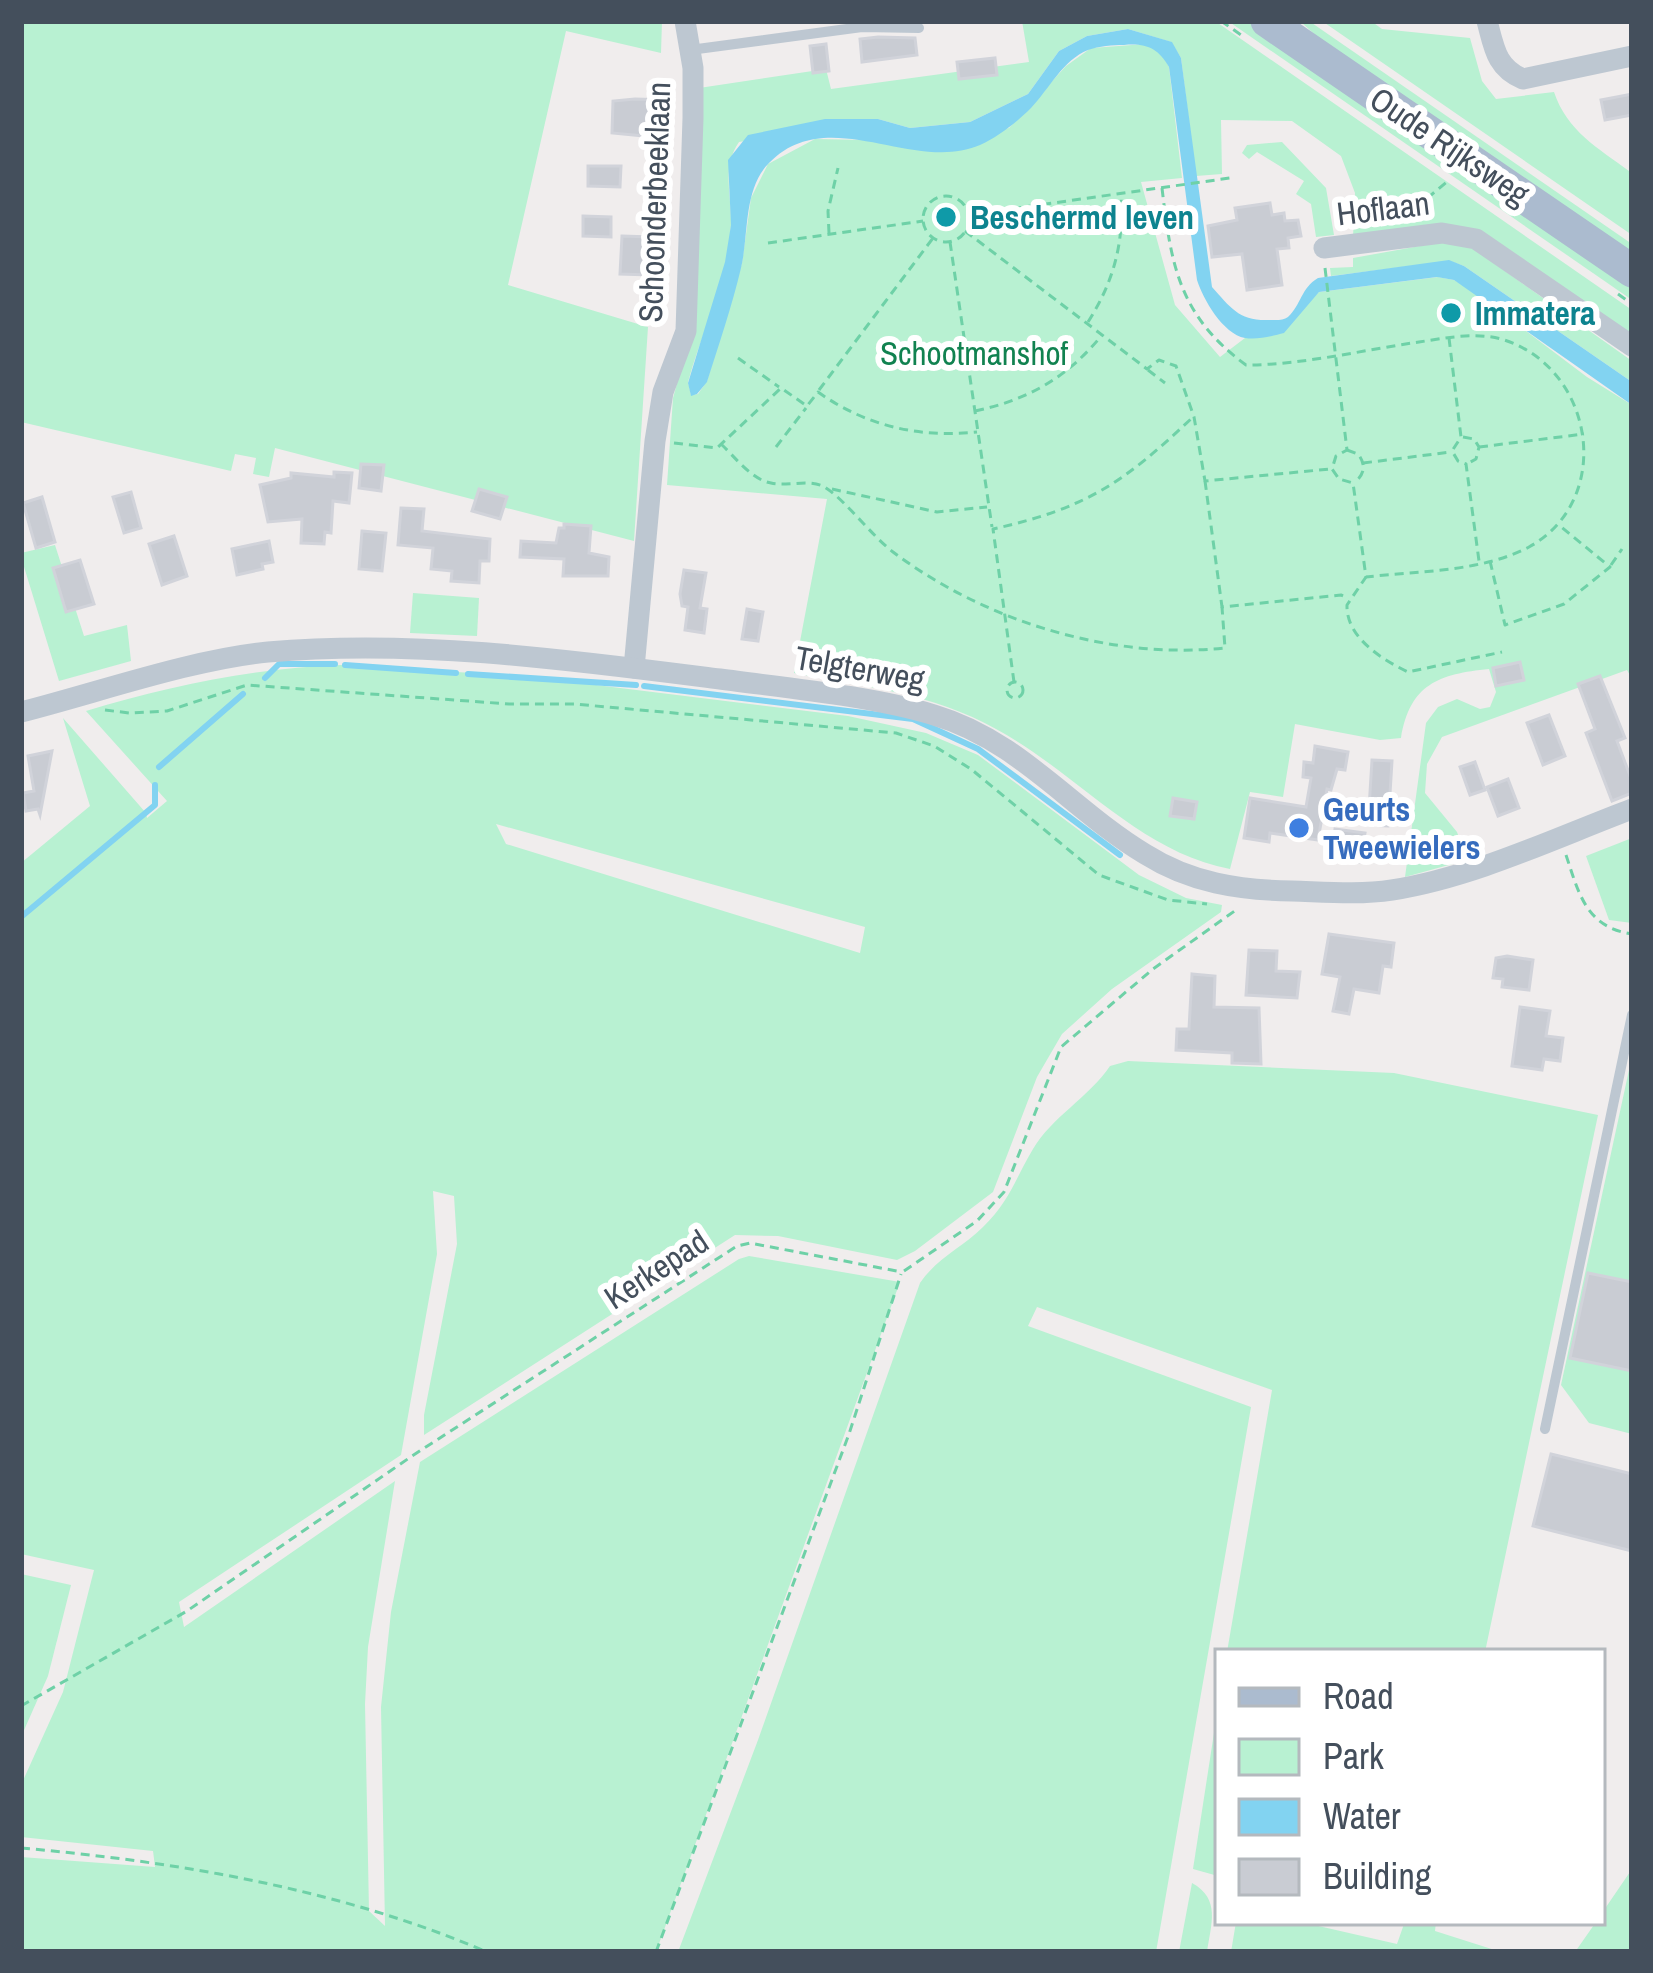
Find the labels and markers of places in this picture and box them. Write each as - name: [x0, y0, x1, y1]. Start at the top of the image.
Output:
- place label: Beschermd leven: [970, 195, 1194, 239]
- marker: Beschermd leven: [933, 204, 959, 230]
- place label: Immatera: [1475, 291, 1595, 335]
- marker: Immatera: [1438, 300, 1464, 326]
- place label: Geurts Tweewielers: [1323, 787, 1480, 869]
- marker: Geurts Tweewielers: [1286, 815, 1312, 841]

